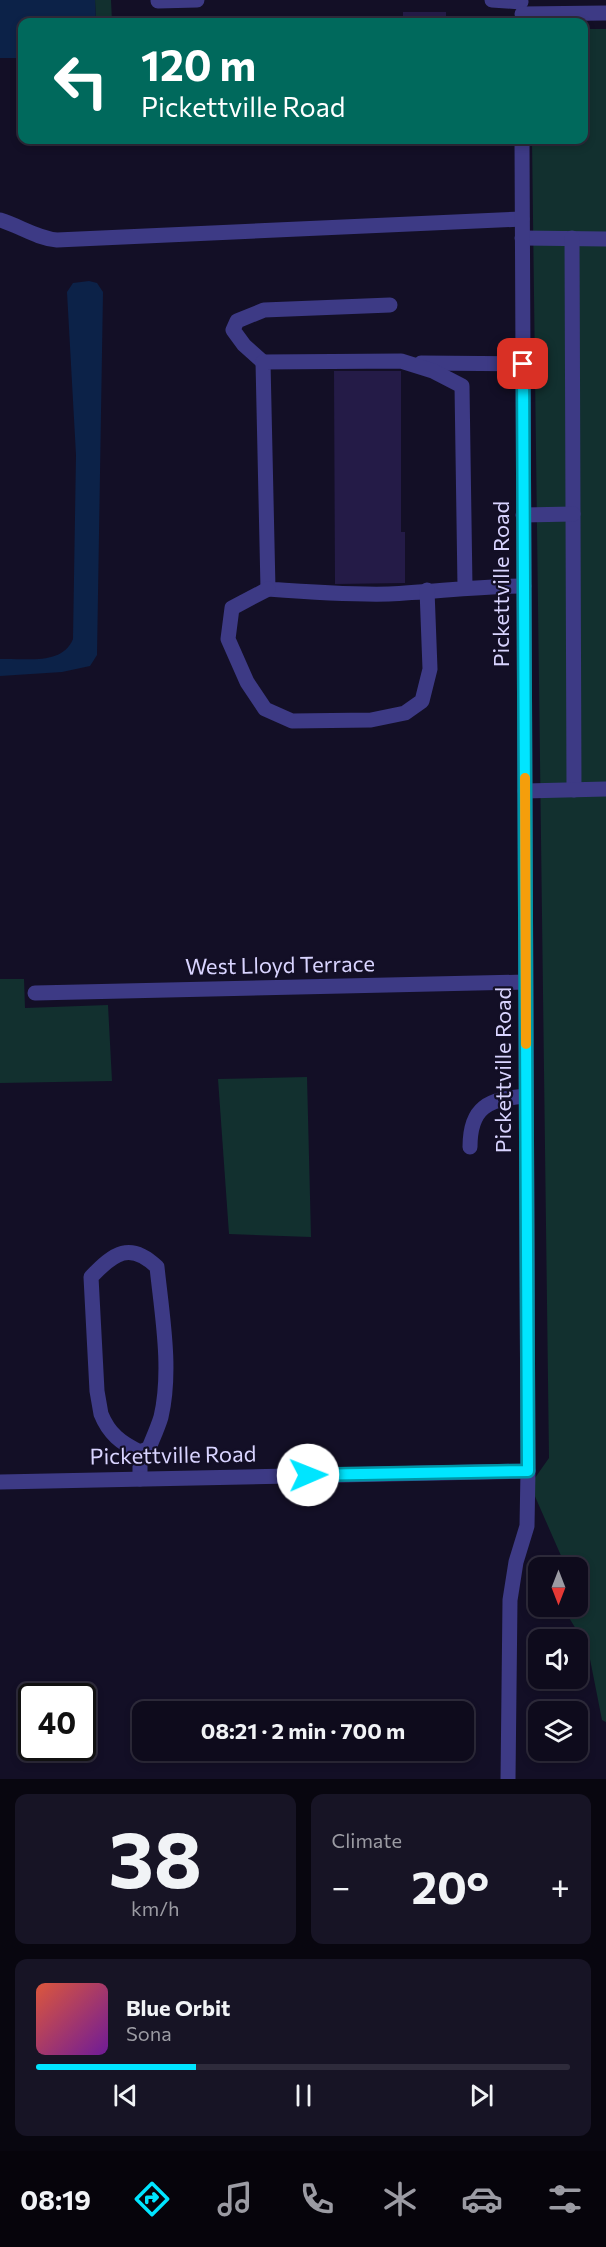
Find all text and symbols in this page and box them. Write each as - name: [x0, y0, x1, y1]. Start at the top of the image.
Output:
- text: 120 m: [141, 38, 256, 90]
- icon: left: [42, 42, 120, 120]
- text: Pickettville Road: [141, 90, 345, 123]
- pin: [497, 338, 548, 389]
- icon: arrive: [506, 347, 539, 380]
- street label: Pickettville Road: [487, 501, 514, 667]
- street label: West Lloyd Terrace: [185, 949, 375, 980]
- street label: Pickettville Road: [489, 987, 516, 1153]
- street label: Pickettville Road: [89, 1440, 256, 1469]
- position arrow: [276, 1443, 340, 1507]
- north arrow: [528, 1557, 588, 1617]
- map controls: [528, 1557, 588, 1761]
- button: sound: [528, 1629, 588, 1689]
- speed limit sign: 40: [18, 1683, 96, 1761]
- button: layers: [528, 1701, 588, 1761]
- text: 08:21 · 2 min · 700 m: [201, 1717, 405, 1744]
- text: 38: [108, 1809, 202, 1904]
- text: Climate: [332, 1828, 402, 1852]
- text: 20°: [412, 1858, 489, 1913]
- text: −: [332, 1865, 350, 1906]
- text: +: [551, 1865, 570, 1906]
- text: km/h: [131, 1896, 180, 1920]
- text: Blue Orbit: [126, 1994, 230, 2021]
- text: Sona: [126, 2021, 172, 2045]
- icon: previous: [109, 2079, 142, 2112]
- icon: pause: [287, 2079, 320, 2112]
- icon: next: [465, 2079, 498, 2112]
- icon: directions: [131, 2178, 173, 2220]
- icon: music: [214, 2178, 256, 2220]
- icon: phone: [296, 2178, 338, 2220]
- icon: climate: [379, 2178, 421, 2220]
- icon: car: [461, 2178, 503, 2220]
- icon: filters: [544, 2178, 586, 2220]
- text: 08:19: [20, 2183, 91, 2216]

